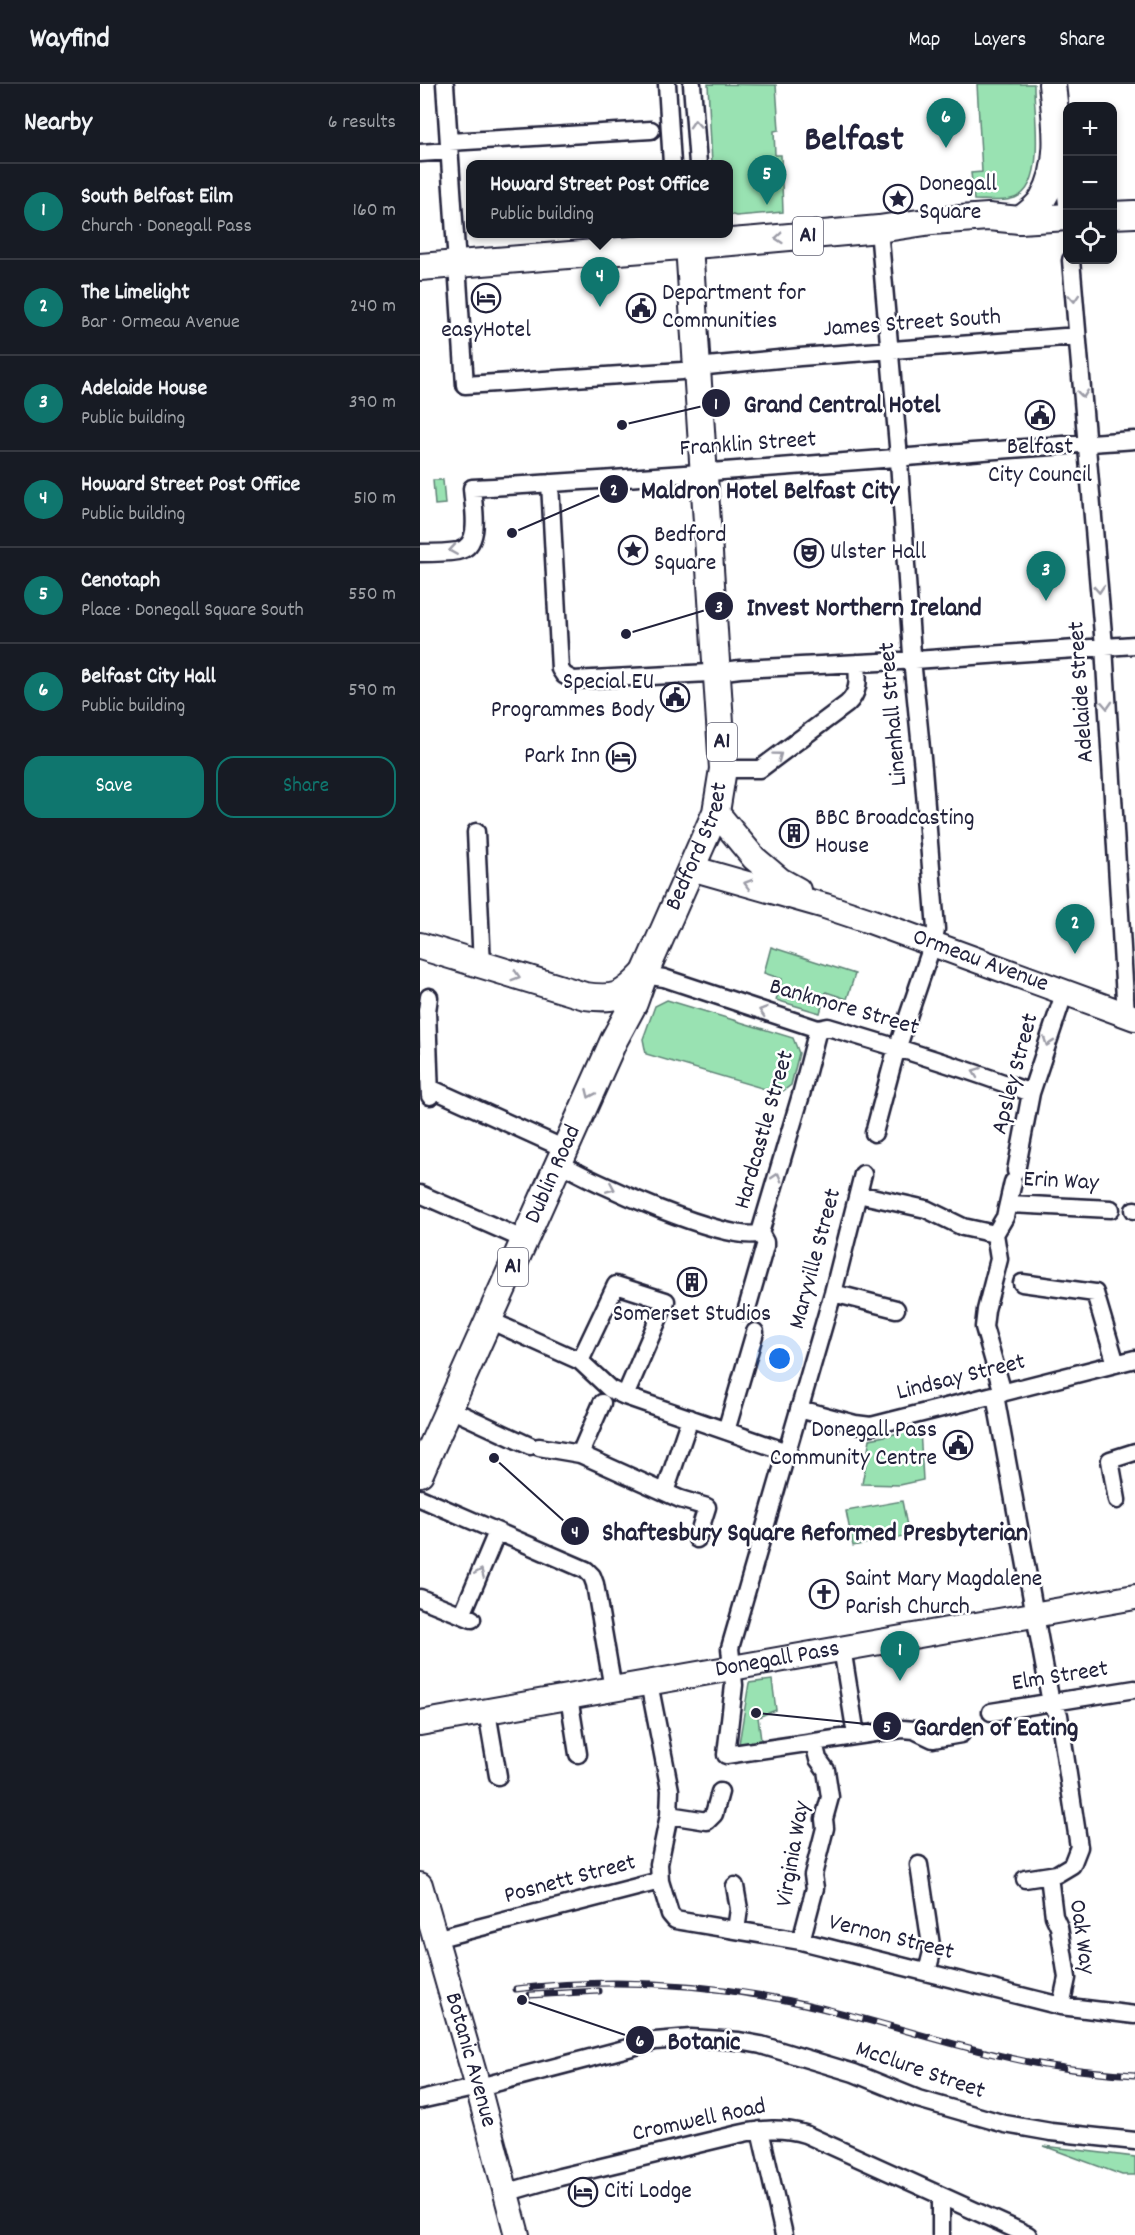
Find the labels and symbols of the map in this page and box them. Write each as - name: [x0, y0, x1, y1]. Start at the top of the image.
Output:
- pin: 6: [926, 98, 966, 148]
- district label: Belfast: [804, 116, 904, 168]
- one-way arrow: [689, 120, 702, 129]
- pin: 5: [748, 156, 786, 205]
- place label: Donegall Square: [919, 168, 997, 230]
- place icon: Donegall Square: [882, 183, 914, 215]
- road number: A1: [793, 217, 823, 255]
- one-way arrow: [775, 231, 784, 244]
- pin: 4: [580, 258, 620, 307]
- place label: Department for Communities: [662, 277, 806, 339]
- hotel icon: easyHotel: [470, 282, 502, 314]
- public building icon: Department for Communities: [625, 292, 657, 324]
- one-way arrow: [1067, 293, 1080, 302]
- street label: James Street South: [822, 301, 1002, 347]
- place label: easyHotel: [441, 314, 531, 348]
- callout: Grand Central Hotel: [701, 381, 952, 425]
- text: Grand Central Hotel: [743, 388, 941, 425]
- one-way arrow: [1076, 390, 1089, 399]
- text: 1: [714, 393, 718, 418]
- public building icon: Belfast City Council: [1024, 399, 1056, 431]
- street label: Franklin Street: [679, 423, 818, 467]
- place label: Belfast City Council: [988, 431, 1092, 493]
- callout: Maldron Hotel Belfast City: [599, 467, 911, 511]
- text: Maldron Hotel Belfast City: [641, 474, 901, 511]
- text: 2: [610, 479, 618, 504]
- place label: Bedford Square: [654, 519, 726, 581]
- place icon: Bedford Square: [617, 534, 649, 566]
- place label: Ulster Hall: [830, 536, 926, 570]
- theatre icon: Ulster Hall: [793, 537, 825, 569]
- one-way arrow: [448, 544, 458, 556]
- pin: 3: [1026, 552, 1066, 601]
- callout: Invest Northern Ireland: [704, 584, 993, 628]
- one-way arrow: [1092, 584, 1105, 593]
- text: Invest Northern Ireland: [746, 591, 982, 628]
- text: 3: [715, 596, 723, 621]
- street label: Adelaide Street: [1060, 620, 1104, 764]
- street label: Linenhall Street: [871, 640, 917, 787]
- place label: Special EU Programmes Body: [491, 666, 655, 728]
- public building icon: Special EU Programmes Body: [659, 681, 691, 713]
- one-way arrow: [1100, 700, 1113, 709]
- road number: A1: [707, 723, 737, 761]
- place label: Park Inn: [524, 740, 600, 774]
- hotel icon: Park Inn: [605, 741, 637, 773]
- one-way arrow: [771, 753, 782, 764]
- street label: Bedford Street: [657, 780, 738, 916]
- place label: BBC Broadcasting House: [815, 802, 974, 864]
- building icon: BBC Broadcasting House: [778, 817, 810, 849]
- one-way arrow: [743, 879, 754, 891]
- pin: 2: [1056, 904, 1094, 954]
- street label: Ormeau Avenue: [907, 921, 1053, 1002]
- one-way arrow: [510, 969, 521, 981]
- street label: Bankmore Street: [765, 970, 923, 1046]
- one-way arrow: [758, 1005, 768, 1018]
- street label: Apsley Street: [984, 1010, 1049, 1138]
- one-way arrow: [1042, 1036, 1055, 1047]
- street label: Hardcastle Street: [726, 1047, 804, 1213]
- one-way arrow: [971, 1067, 982, 1080]
- one-way arrow: [585, 1087, 597, 1098]
- street label: Dublin Road: [517, 1120, 591, 1229]
- street label: Erin Way: [1022, 1163, 1101, 1201]
- one-way arrow: [770, 1172, 782, 1183]
- one-way arrow: [605, 1181, 616, 1193]
- street label: Maryville Street: [781, 1185, 851, 1333]
- road number: A1: [498, 1248, 528, 1286]
- building icon: Somerset Studios: [676, 1266, 708, 1298]
- place label: Somerset Studios: [613, 1298, 771, 1332]
- your location: [765, 1344, 794, 1373]
- street label: Lindsay Street: [893, 1346, 1029, 1410]
- place label: Donegall Pass Community Centre: [770, 1414, 937, 1476]
- public building icon: Donegall Pass Community Centre: [942, 1429, 974, 1461]
- callout: Shaftesbury Square Reformed Presbyterian: [560, 1509, 1040, 1553]
- text: Shaftesbury Square Reformed Presbyterian: [602, 1516, 1028, 1553]
- text: 4: [571, 1521, 579, 1546]
- place label: Saint Mary Magdalene Parish Church: [845, 1563, 1042, 1625]
- one-way arrow: [473, 1569, 485, 1580]
- church icon: Saint Mary Magdalene Parish Church: [808, 1578, 840, 1610]
- street label: Donegall Pass: [713, 1632, 842, 1688]
- pin: 1: [880, 1632, 920, 1681]
- street label: Elm Street: [1009, 1653, 1111, 1701]
- callout: Garden of Eating: [872, 1704, 1091, 1748]
- text: Garden of Eating: [914, 1711, 1079, 1748]
- text: 5: [883, 1716, 891, 1741]
- street label: Virginia Way: [768, 1797, 820, 1910]
- street label: Posnett Street: [500, 1846, 640, 1914]
- street label: Oak Way: [1059, 1897, 1103, 1978]
- street label: Vernon Street: [825, 1906, 957, 1970]
- street label: Botanic Avenue: [435, 1989, 505, 2131]
- callout: Botanic: [625, 2018, 752, 2062]
- text: Botanic: [668, 2025, 740, 2062]
- text: 6: [636, 2030, 645, 2055]
- street label: McClure Street: [851, 2033, 989, 2109]
- street label: Cromwell Road: [629, 2090, 769, 2152]
- place label: Citi Lodge: [604, 2175, 692, 2209]
- hotel icon: Citi Lodge: [567, 2176, 599, 2208]

